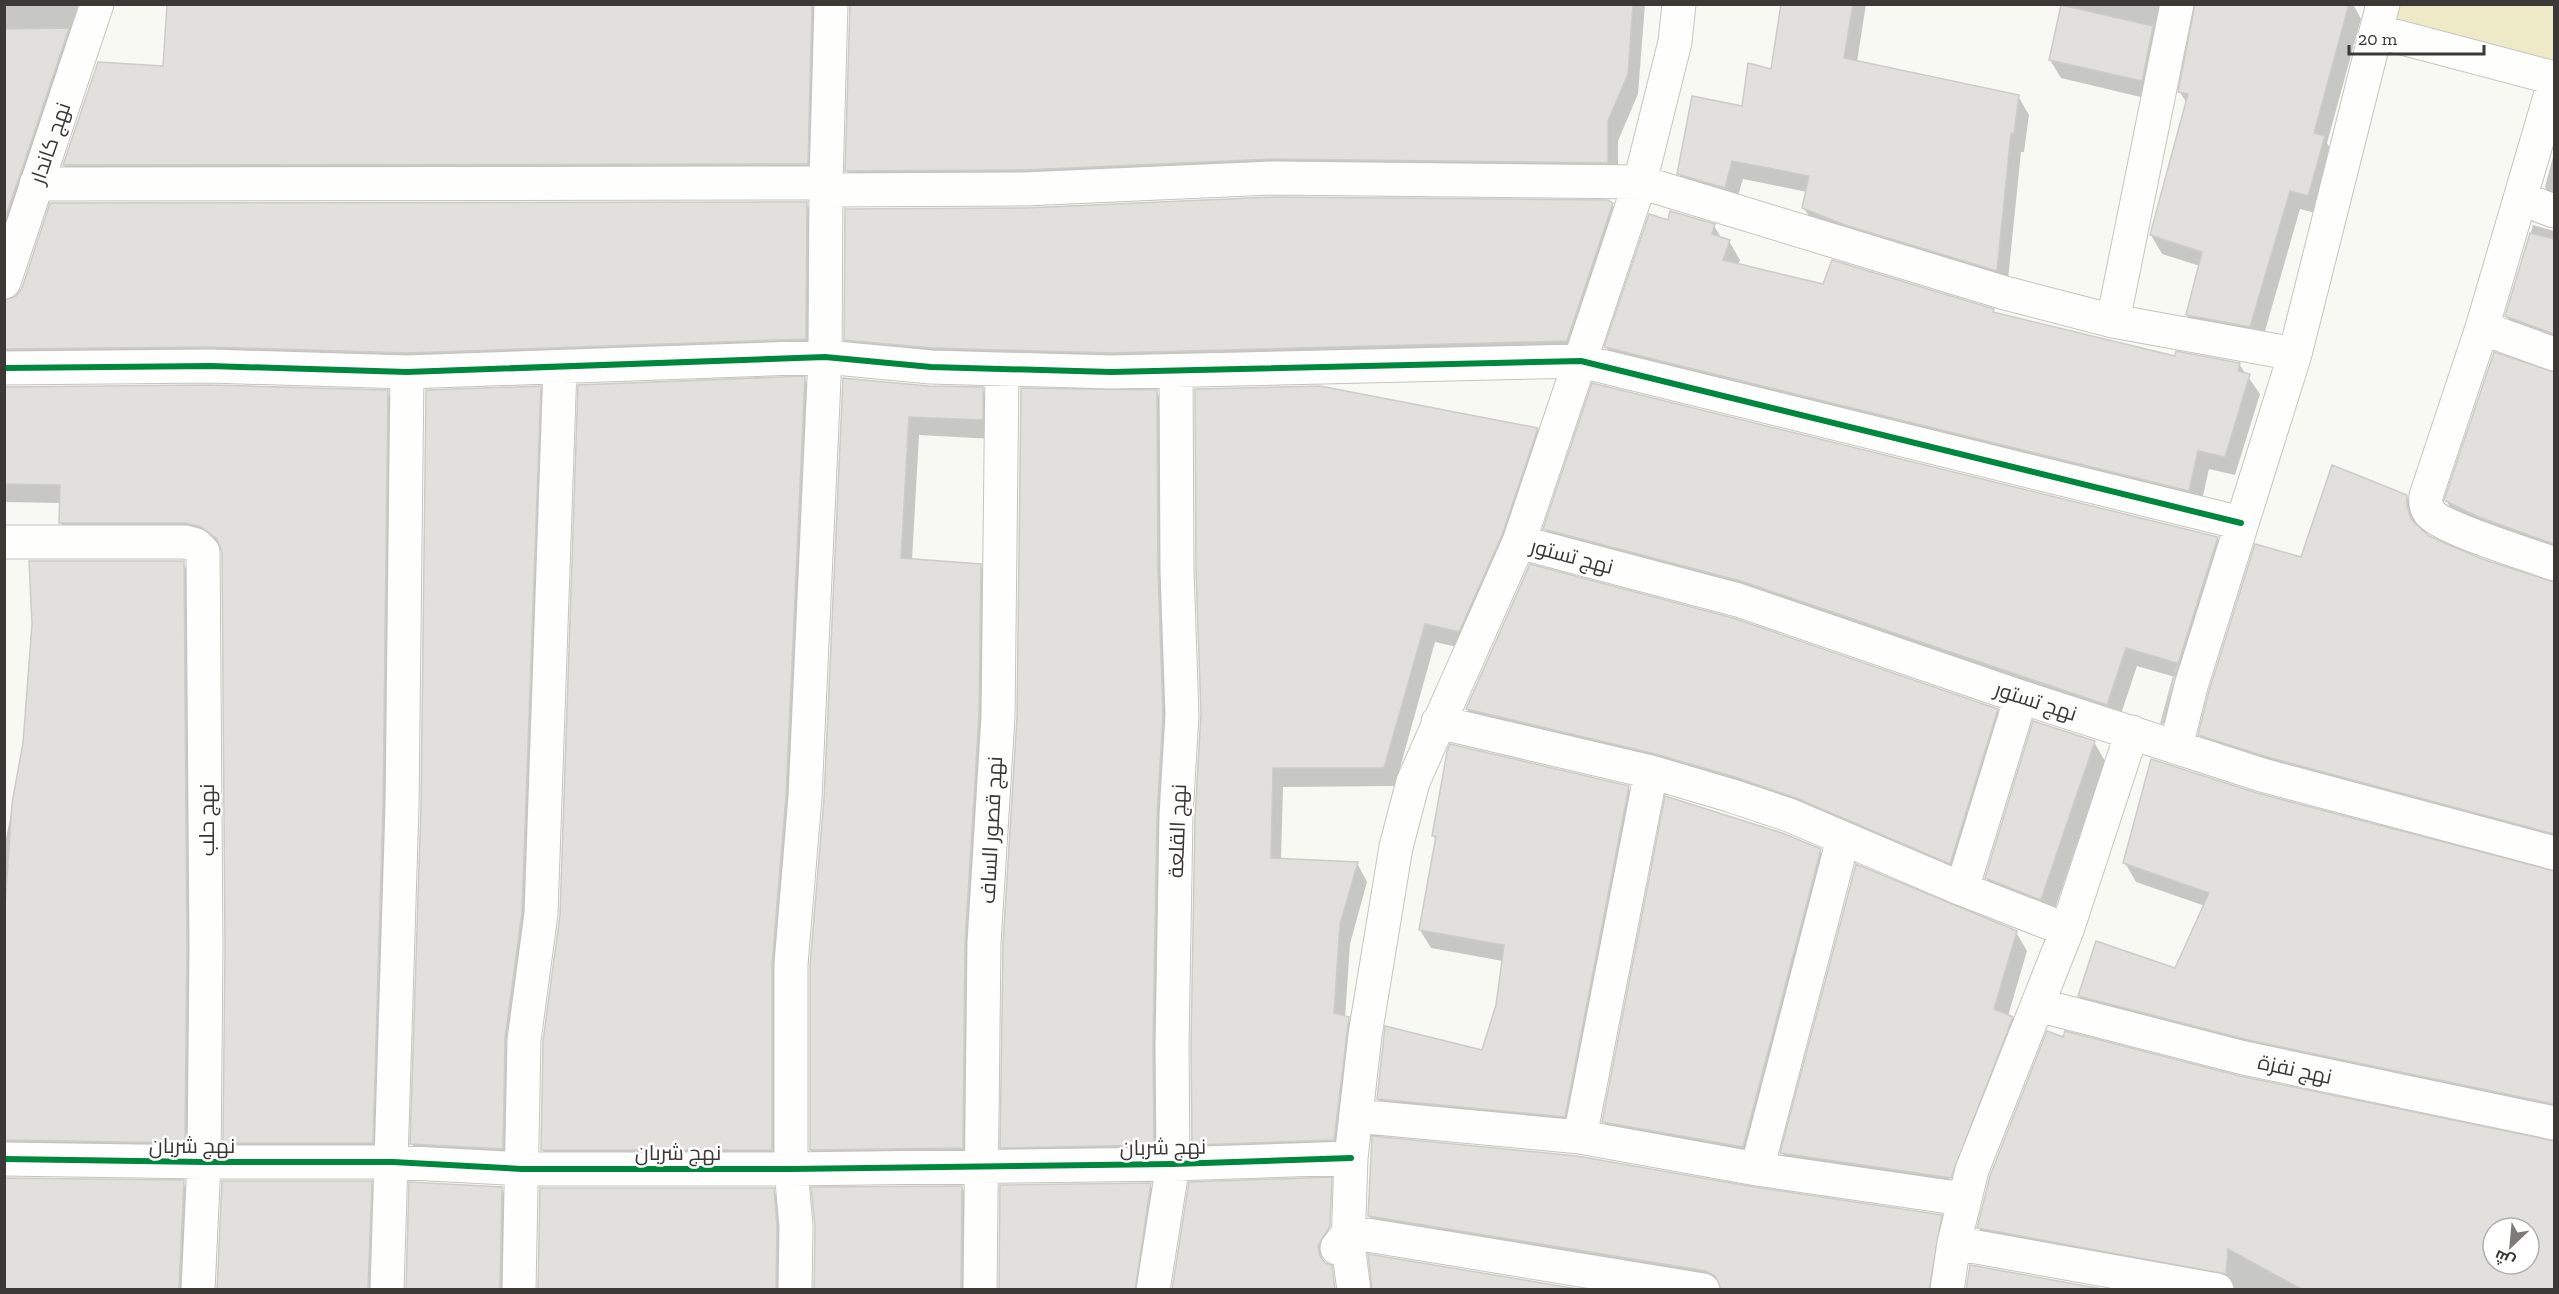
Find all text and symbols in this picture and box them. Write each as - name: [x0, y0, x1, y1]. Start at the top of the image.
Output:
- scale bar: [2349, 18, 2484, 56]
- text: 20 m: [2358, 28, 2398, 50]
- street label: نهج كاندار: [24, 99, 78, 189]
- street label: نهج تستور: [1526, 533, 1616, 581]
- street label: نهج تستور: [1990, 676, 2080, 728]
- street label: نهج قصور الساف: [975, 756, 1009, 905]
- street label: نهج القلعة: [1163, 783, 1193, 879]
- street label: نهج حلب: [194, 784, 221, 856]
- street label: نهج نفزة: [2255, 1049, 2334, 1091]
- street label: نهج شربان: [149, 1133, 235, 1160]
- street label: نهج شربان: [1120, 1134, 1207, 1162]
- street label: نهج شربان: [635, 1140, 721, 1167]
- north arrow: [2481, 1216, 2541, 1276]
- text: ش: [2491, 1246, 2518, 1272]

